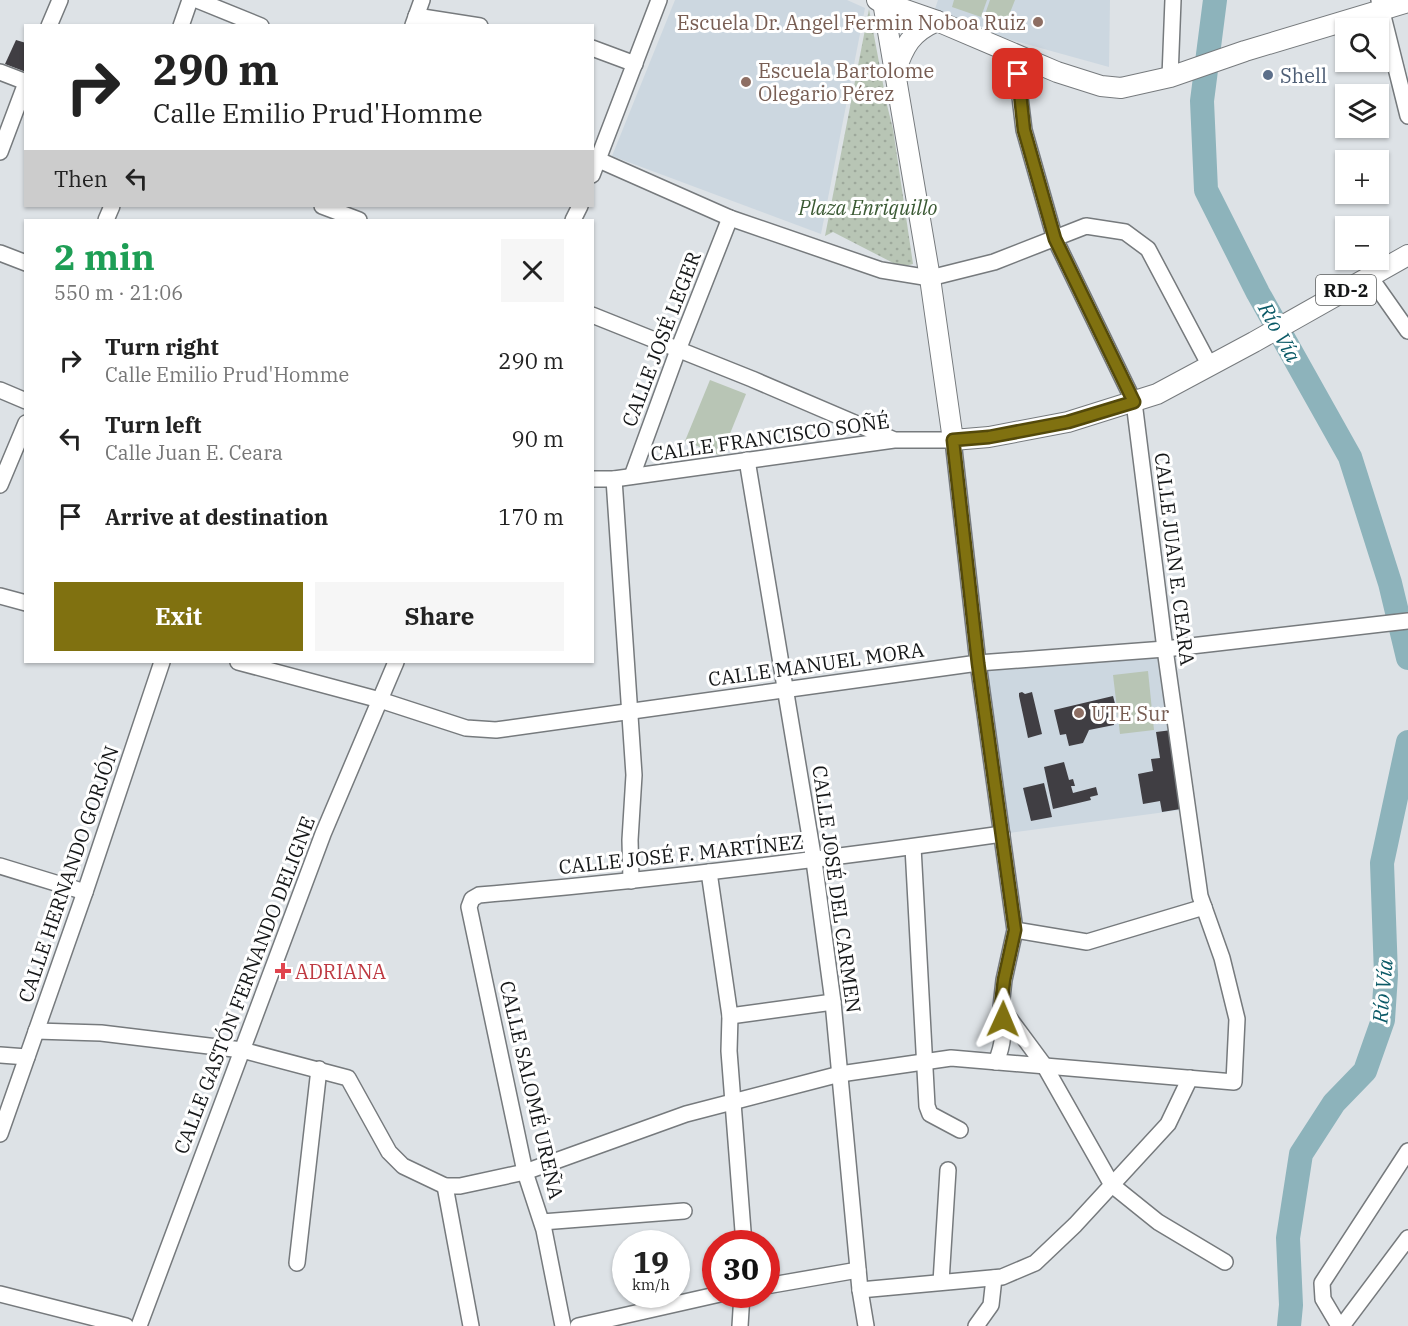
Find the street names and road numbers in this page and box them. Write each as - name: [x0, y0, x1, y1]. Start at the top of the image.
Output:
- street label: CALLE JOSÉ LEGER: [615, 247, 707, 431]
- road number: RD-2: [1316, 275, 1376, 305]
- street label: CALLE FRANCISCO SOÑÉ: [649, 407, 891, 467]
- street label: CALLE JUAN E. CEARA: [1149, 451, 1202, 667]
- street label: CALLE MANUEL MORA: [706, 635, 926, 693]
- street label: CALLE HERNANDO GORJÓN: [11, 742, 125, 1006]
- street label: CALLE JOSÉ DEL CARMEN: [806, 764, 868, 1014]
- street label: CALLE GASTÓN FERNANDO DELIGNE: [167, 812, 321, 1158]
- street label: CALLE JOSÉ F. MARTÍNEZ: [557, 828, 805, 880]
- street label: CALLE SALOMÉ UREÑA: [494, 978, 570, 1202]

